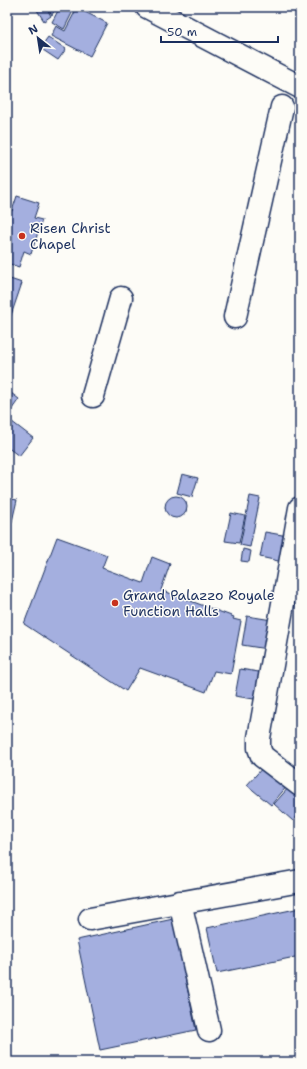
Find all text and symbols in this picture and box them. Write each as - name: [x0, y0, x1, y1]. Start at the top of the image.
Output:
- north arrow: [18, 18, 58, 58]
- scale bar: [161, 18, 278, 44]
- text: N: [26, 21, 41, 38]
- text: 50 m: [167, 24, 197, 40]
- place label: Risen Christ Chapel: [30, 219, 111, 253]
- marker: Risen Christ Chapel: [17, 231, 27, 241]
- place label: Grand Palazzo Royale Function Halls: [123, 586, 275, 620]
- marker: Grand Palazzo Royale Function Halls: [110, 598, 120, 608]

